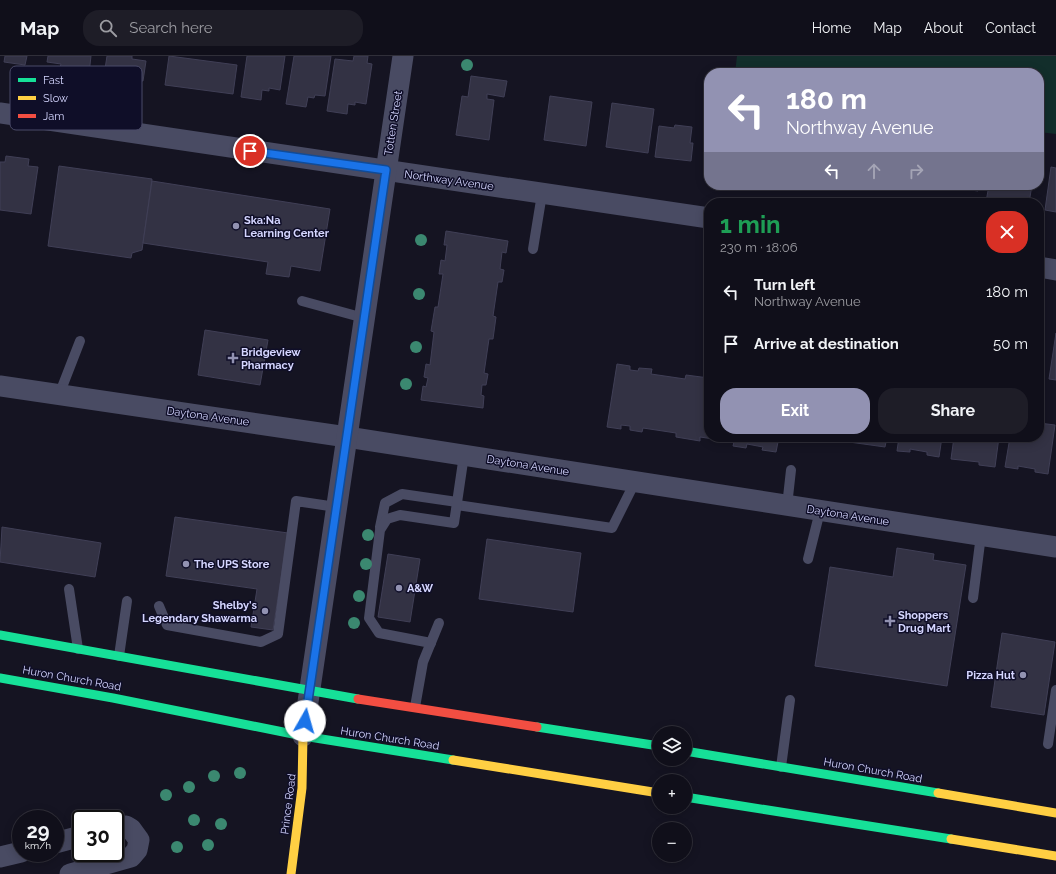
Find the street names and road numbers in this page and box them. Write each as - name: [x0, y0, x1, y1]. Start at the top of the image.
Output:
- street label: Totten Street: [382, 89, 405, 156]
- street label: Northway Avenue: [403, 168, 495, 193]
- street label: Daytona Avenue: [166, 404, 251, 429]
- street label: Daytona Avenue: [486, 453, 571, 479]
- street label: Daytona Avenue: [806, 503, 891, 529]
- street label: Huron Church Road: [22, 663, 122, 694]
- street label: Huron Church Road: [340, 724, 440, 753]
- street label: Huron Church Road: [823, 755, 923, 786]
- street label: Prince Road: [278, 773, 299, 835]

